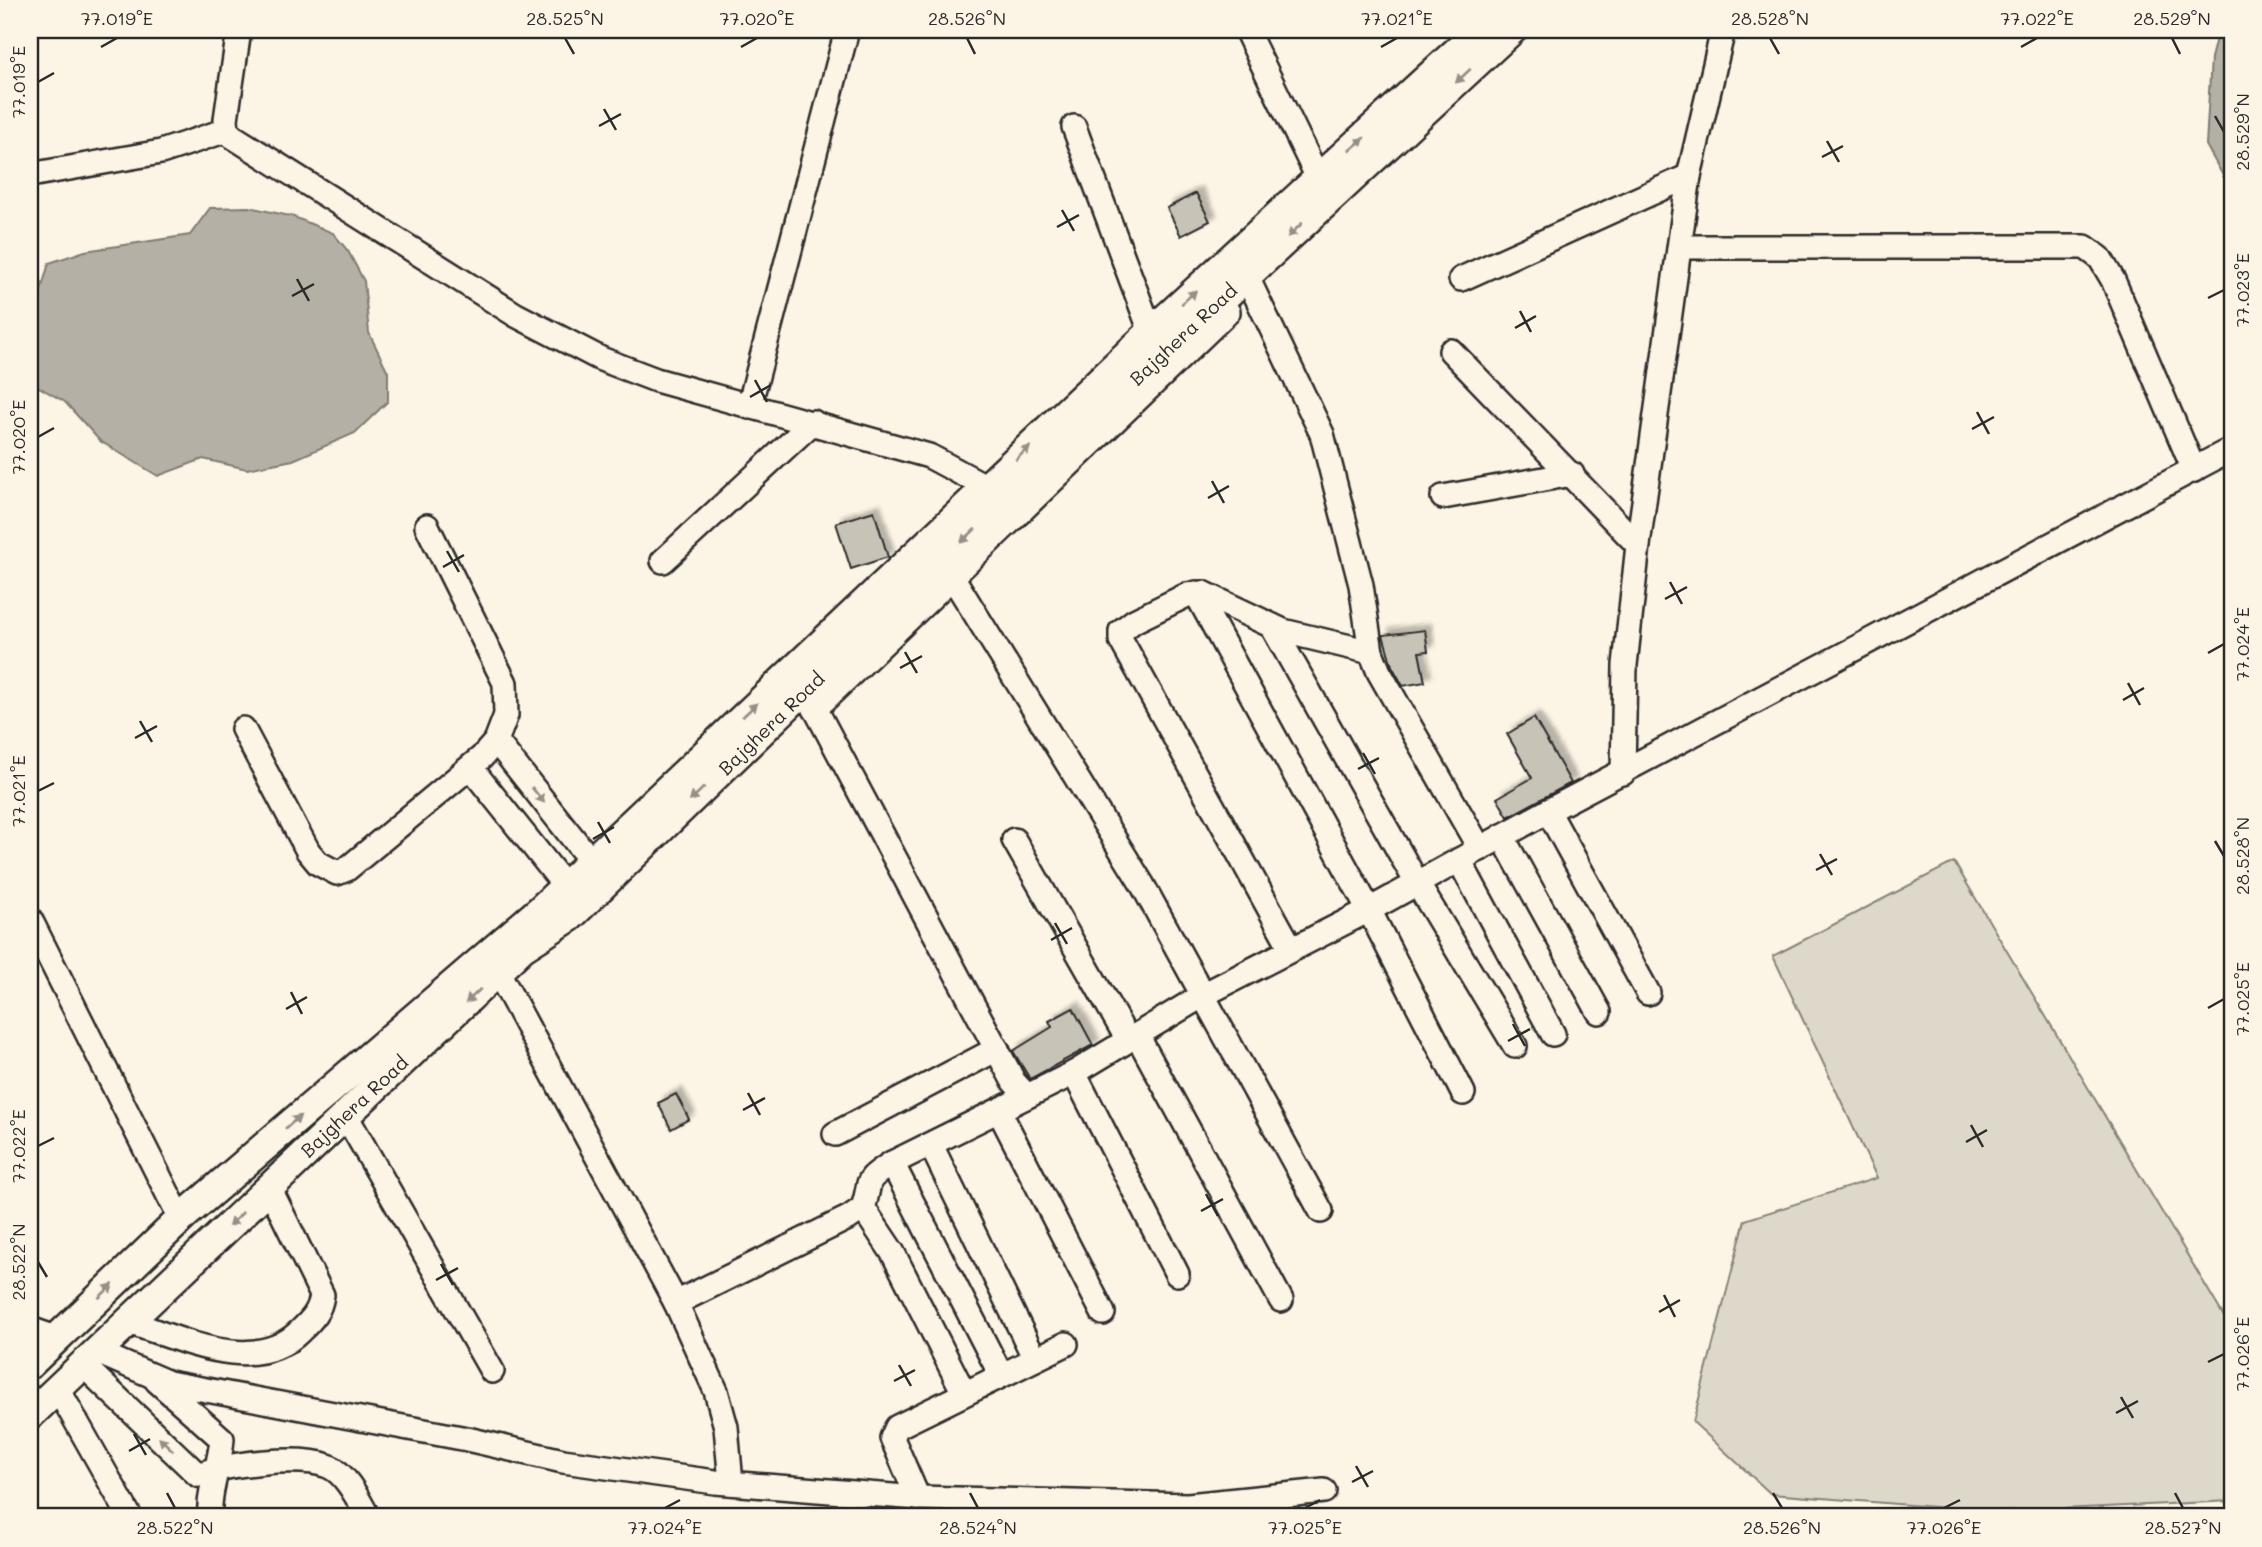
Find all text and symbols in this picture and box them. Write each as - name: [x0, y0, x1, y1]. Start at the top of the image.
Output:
- text: 77.019°E: [81, 6, 153, 30]
- text: 28.525°N: [526, 6, 604, 30]
- text: 77.020°E: [720, 6, 794, 30]
- text: 28.526°N: [928, 6, 1006, 30]
- text: 77.021°E: [1361, 6, 1433, 30]
- text: 28.528°N: [1731, 6, 1809, 30]
- text: 77.022°E: [2000, 6, 2074, 30]
- text: 28.529°N: [2133, 6, 2211, 30]
- text: 77.019°E: [6, 46, 30, 118]
- one-way arrow: [1455, 68, 1472, 84]
- text: 28.529°N: [2230, 93, 2254, 171]
- one-way arrow: [1348, 136, 1366, 152]
- one-way arrow: [1286, 222, 1304, 238]
- text: 77.023°E: [2230, 253, 2254, 327]
- street label: Bajghera Road: [1124, 278, 1242, 390]
- one-way arrow: [1180, 290, 1197, 306]
- text: 77.020°E: [6, 400, 30, 474]
- one-way arrow: [1014, 445, 1031, 461]
- one-way arrow: [959, 528, 977, 544]
- text: 77.024°E: [2230, 607, 2254, 681]
- street label: Bajghera Road: [713, 666, 829, 780]
- one-way arrow: [742, 702, 759, 718]
- text: 77.021°E: [6, 755, 30, 827]
- one-way arrow: [531, 785, 546, 803]
- one-way arrow: [688, 786, 705, 803]
- text: 28.528°N: [2230, 817, 2254, 895]
- text: 77.025°E: [2230, 962, 2254, 1036]
- one-way arrow: [465, 987, 482, 1003]
- street label: Bajghera Road: [295, 1050, 413, 1162]
- text: 77.022°E: [6, 1109, 30, 1183]
- one-way arrow: [284, 1114, 302, 1130]
- one-way arrow: [228, 1211, 245, 1227]
- text: 28.522°N: [6, 1223, 30, 1301]
- one-way arrow: [97, 1283, 115, 1299]
- text: 77.026°E: [2230, 1317, 2254, 1391]
- one-way arrow: [157, 1436, 174, 1453]
- text: 28.522°N: [136, 1515, 214, 1539]
- text: 77.024°E: [628, 1515, 702, 1539]
- text: 28.524°N: [939, 1515, 1017, 1539]
- text: 77.025°E: [1268, 1515, 1342, 1539]
- text: 28.526°N: [1743, 1515, 1821, 1539]
- text: 77.026°E: [1907, 1515, 1981, 1539]
- text: 28.527°N: [2145, 1515, 2222, 1539]

